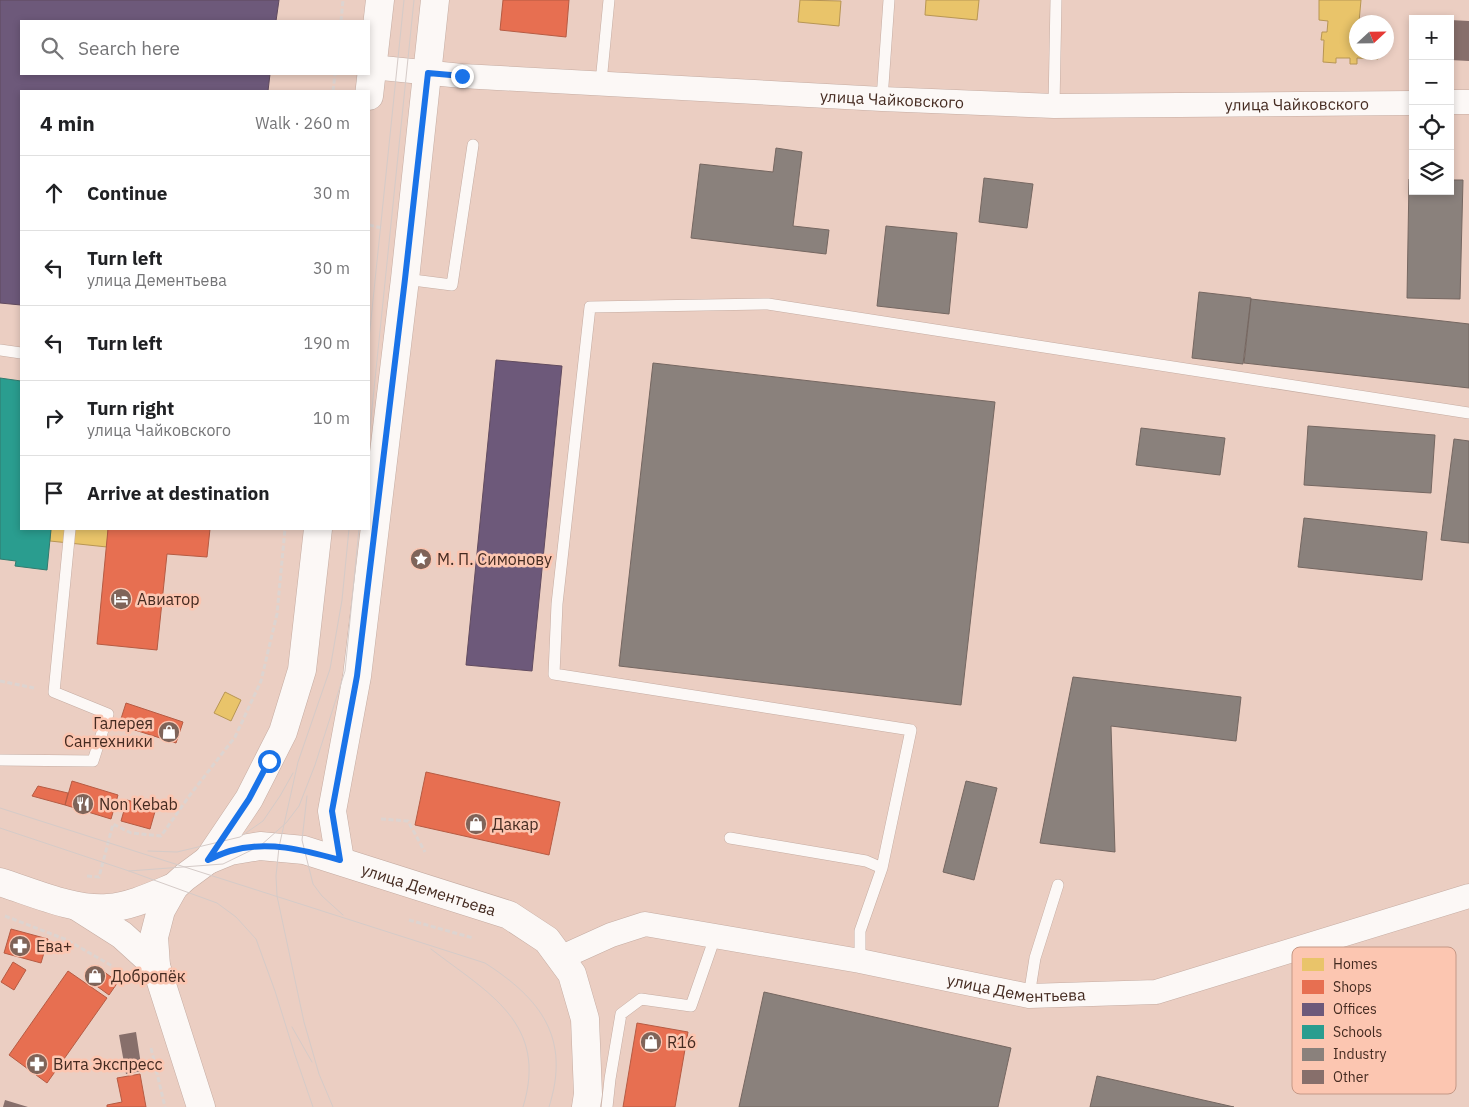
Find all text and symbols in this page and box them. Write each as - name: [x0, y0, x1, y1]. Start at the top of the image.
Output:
- north arrow: [1349, 15, 1394, 60]
- map controls: [1409, 15, 1454, 195]
- button: +: [1409, 15, 1454, 60]
- search box: [20, 20, 370, 75]
- icon: search: [38, 34, 66, 62]
- text: Search here: [78, 36, 180, 60]
- button: −: [1409, 60, 1454, 105]
- route end: [451, 65, 474, 88]
- street label: улица Чайковского: [819, 86, 964, 112]
- street label: улица Чайковского: [1225, 93, 1369, 115]
- button: locate: [1409, 105, 1454, 150]
- text: 4 min: [40, 109, 95, 137]
- text: Walk · 260 m: [255, 113, 350, 133]
- button: layers: [1409, 150, 1454, 195]
- icon: ahead: [40, 179, 68, 207]
- text: Continue: [87, 181, 167, 205]
- text: 30 m: [313, 183, 350, 203]
- text: Turn left: [87, 246, 163, 270]
- icon: left: [40, 254, 68, 282]
- text: 30 m: [313, 258, 350, 278]
- text: улица Дементьева: [87, 270, 227, 290]
- icon: left: [40, 329, 68, 357]
- text: Turn left: [87, 331, 163, 355]
- text: 190 m: [303, 333, 350, 353]
- text: Turn right: [87, 396, 174, 420]
- icon: right: [40, 404, 68, 432]
- text: 10 m: [313, 408, 350, 428]
- text: улица Чайковского: [87, 420, 231, 440]
- icon: arrive: [40, 479, 68, 507]
- text: Arrive at destination: [87, 481, 270, 505]
- place icon: М. П. Симонову: [409, 547, 433, 571]
- place label: М. П. Симонову: [437, 549, 552, 569]
- hotel icon: Авиатор: [109, 587, 133, 611]
- place label: Авиатор: [137, 589, 199, 609]
- place label: Галерея Сантехники: [64, 713, 153, 751]
- shop icon: Галерея Сантехники: [157, 720, 181, 744]
- route start: [258, 750, 281, 773]
- restaurant icon: Non Kebab: [71, 792, 95, 816]
- place label: Non Kebab: [99, 794, 178, 814]
- shop icon: Дакар: [464, 812, 488, 836]
- place label: Дакар: [492, 814, 539, 834]
- street label: улица Дементьева: [359, 859, 499, 920]
- pharmacy icon: Ева+: [8, 934, 32, 958]
- place label: Ева+: [36, 936, 72, 956]
- legend: [1292, 947, 1456, 1094]
- text: Homes: [1333, 955, 1378, 973]
- shop icon: Добропёк: [83, 964, 107, 988]
- place label: Добропёк: [111, 966, 186, 986]
- street label: улица Дементьева: [945, 969, 1086, 1006]
- text: Shops: [1333, 978, 1372, 996]
- text: Offices: [1333, 1000, 1377, 1018]
- text: Schools: [1333, 1023, 1383, 1041]
- shop icon: R16: [639, 1030, 663, 1054]
- place label: R16: [667, 1032, 696, 1052]
- text: Industry: [1333, 1045, 1387, 1063]
- pharmacy icon: Вита Экспресс: [25, 1052, 49, 1076]
- place label: Вита Экспресс: [53, 1054, 162, 1074]
- text: Other: [1333, 1068, 1369, 1086]

